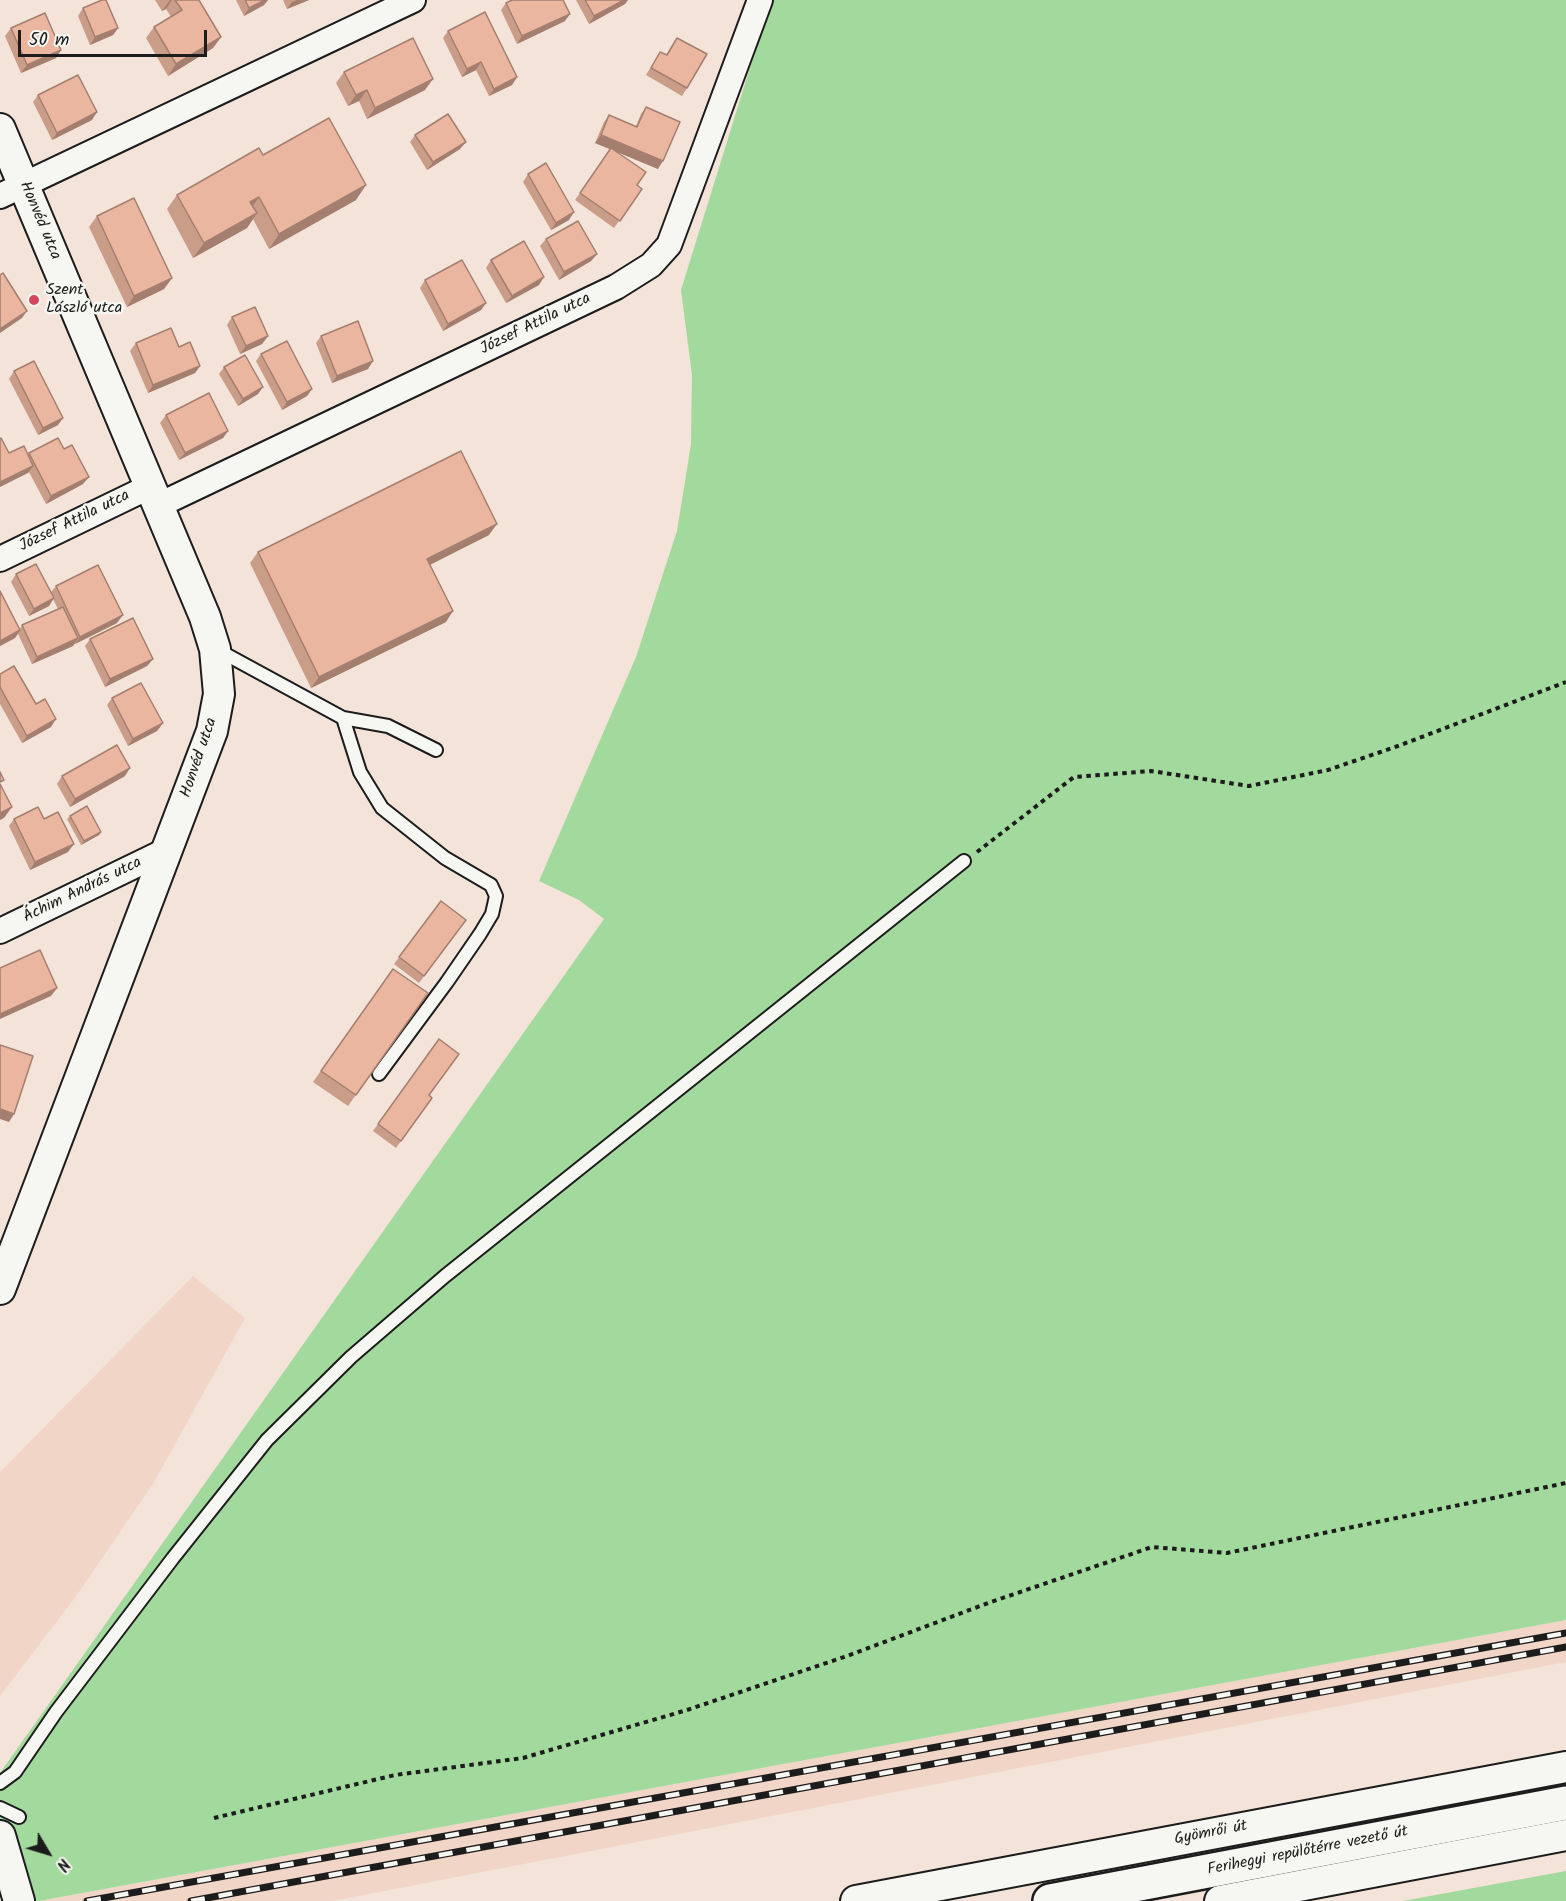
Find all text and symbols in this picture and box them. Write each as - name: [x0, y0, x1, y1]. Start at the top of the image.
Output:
- scale bar: [21, 18, 210, 56]
- text: 50 m: [29, 26, 69, 55]
- street label: Honvéd utca: [14, 179, 64, 263]
- place label: Szent László utca: [46, 281, 122, 319]
- street label: József Attila utca: [478, 290, 594, 360]
- marker: Szent László utca: [27, 293, 41, 307]
- street label: József Attila utca: [17, 487, 133, 557]
- street label: Honvéd utca: [177, 716, 223, 800]
- street label: Áchim András utca: [21, 854, 145, 928]
- street label: Gyömrői út: [1173, 1818, 1249, 1850]
- north arrow: [18, 1823, 78, 1883]
- street label: Ferihegyi repülőtérre vezető út: [1206, 1823, 1410, 1881]
- text: N: [50, 1853, 76, 1876]

